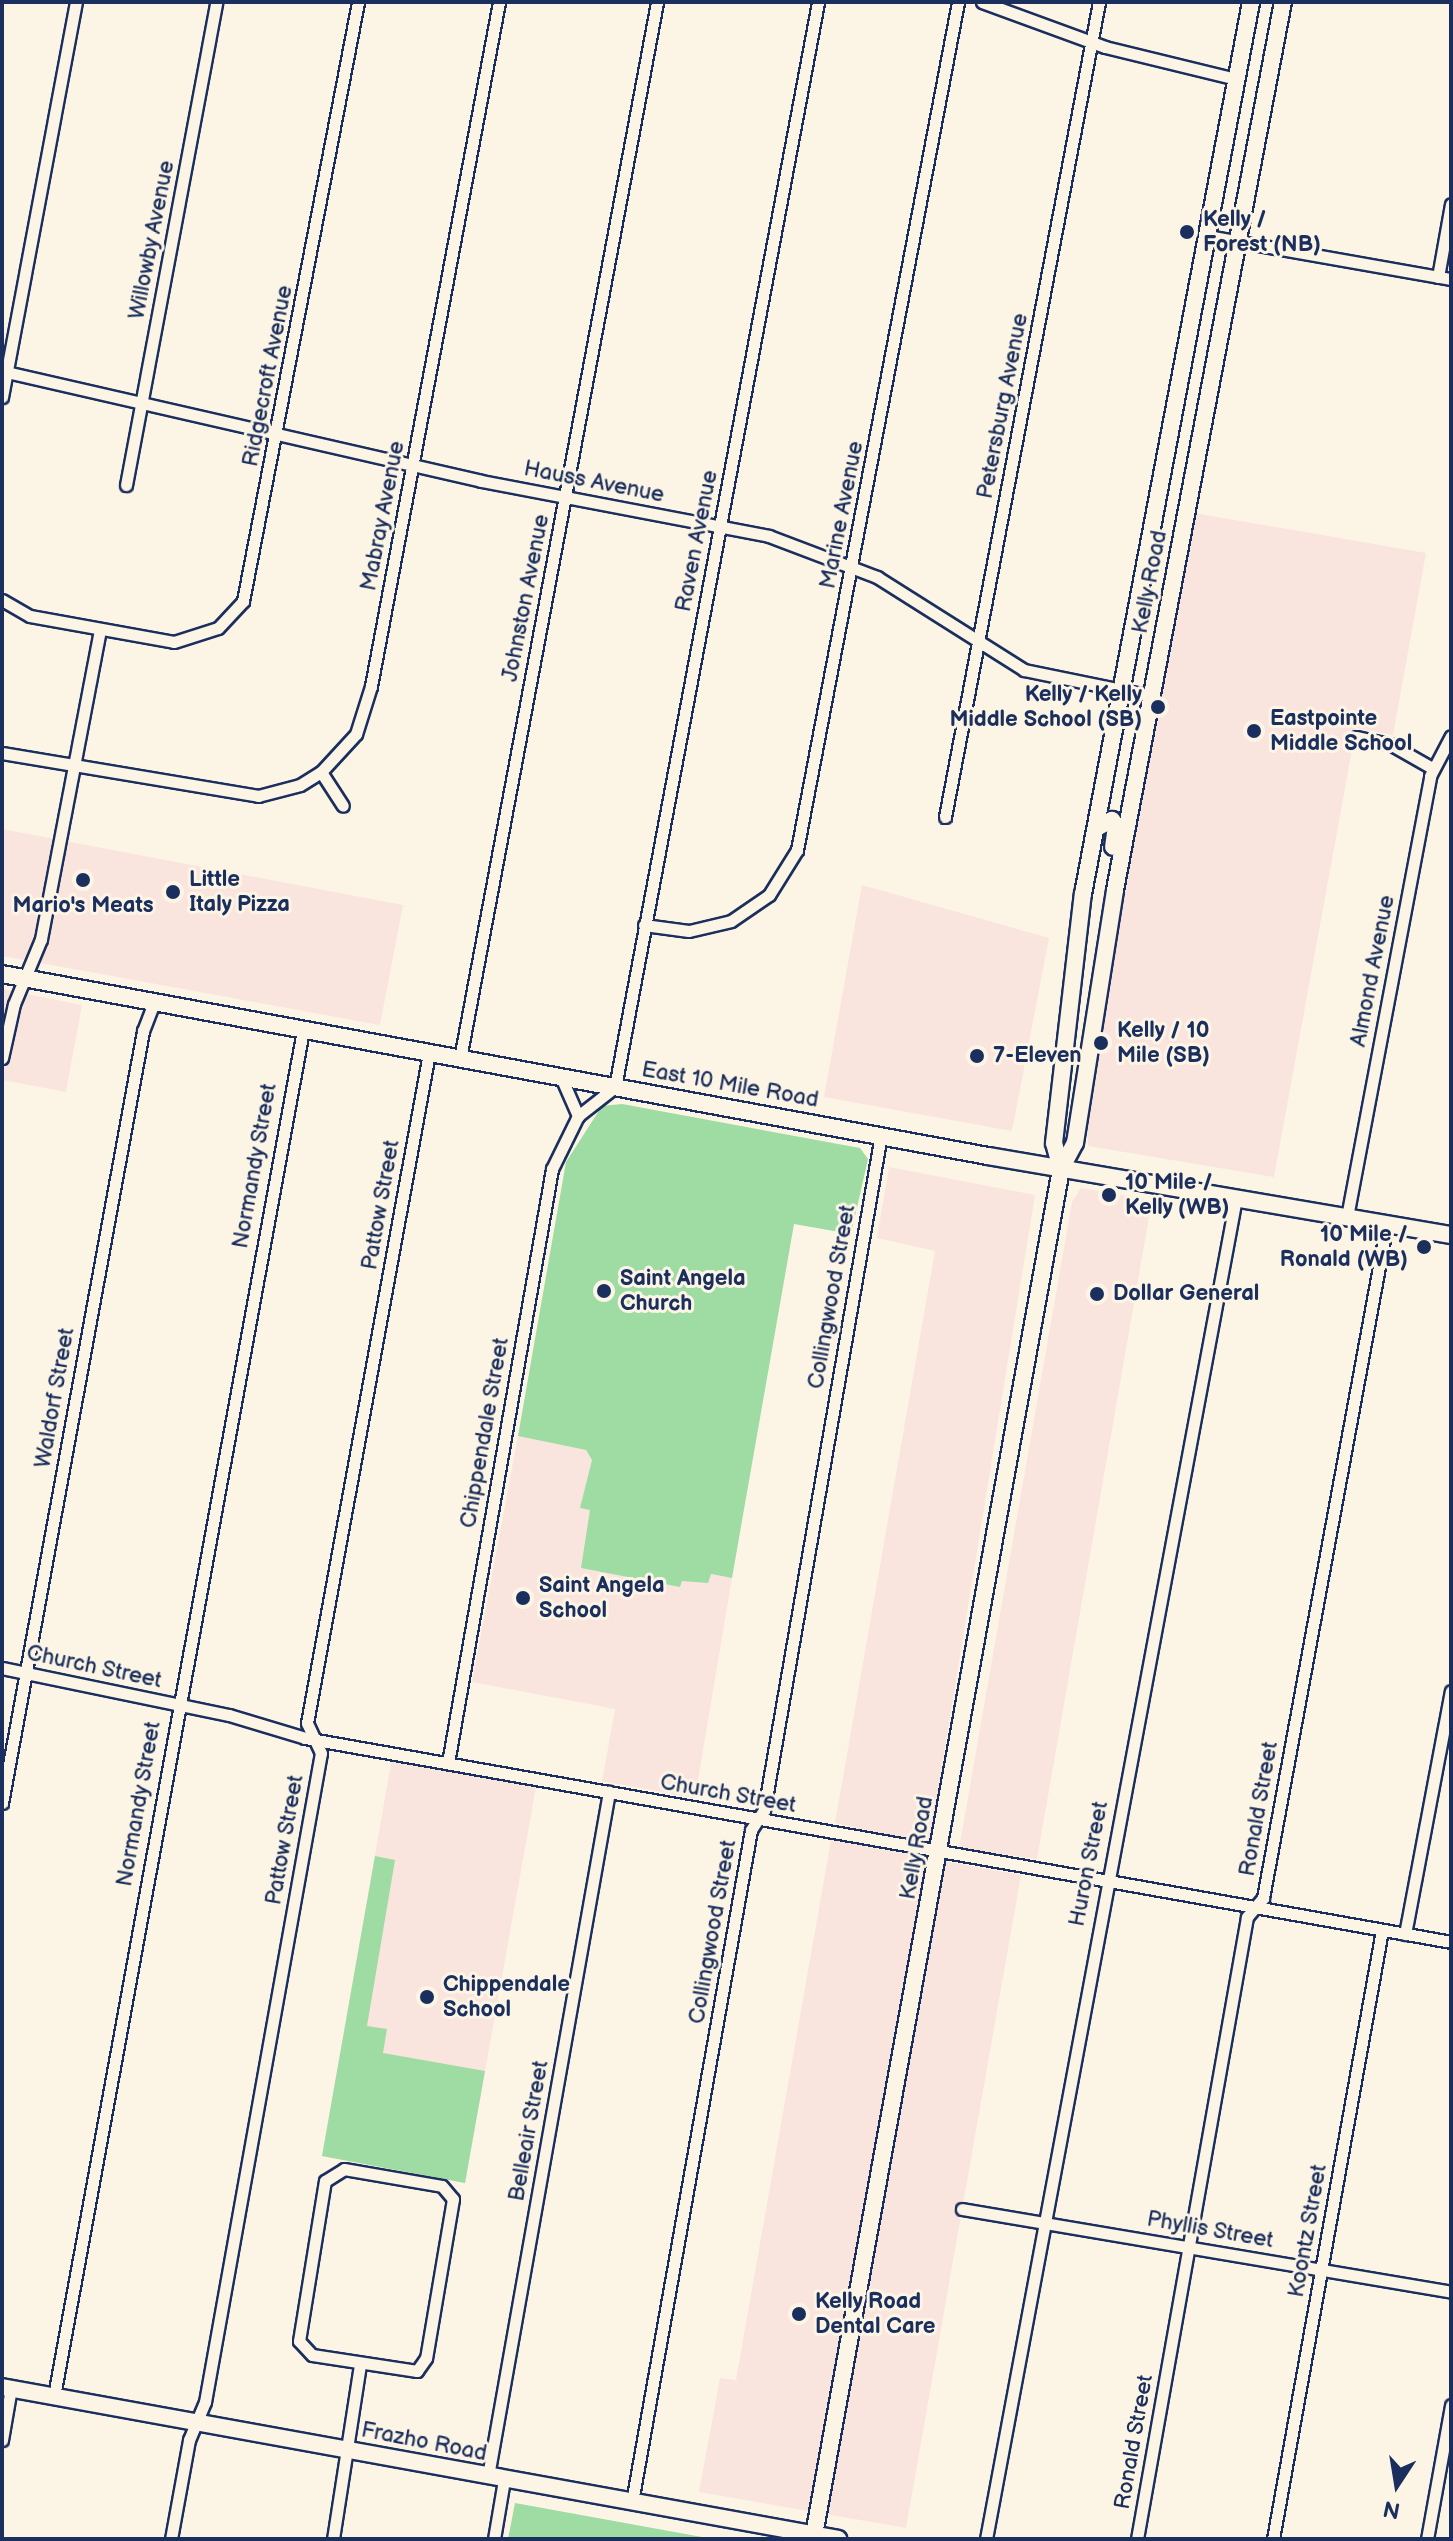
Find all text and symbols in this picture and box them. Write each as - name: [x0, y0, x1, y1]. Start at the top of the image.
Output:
- street label: Willowby Avenue: [124, 158, 180, 322]
- place label: Kelly / Forest (NB): [1203, 206, 1321, 258]
- marker: Kelly / Forest (NB): [1178, 223, 1196, 241]
- street label: Ridgecroft Avenue: [237, 283, 299, 469]
- street label: Petersburg Avenue: [972, 311, 1034, 501]
- street label: Mabray Avenue: [355, 438, 411, 594]
- street label: Marine Avenue: [815, 439, 869, 591]
- street label: Hauss Avenue: [522, 455, 666, 509]
- street label: Raven Avenue: [670, 468, 724, 614]
- street label: Johnston Avenue: [497, 512, 555, 684]
- street label: Kelly Road: [1127, 528, 1173, 636]
- place label: Kelly / Kelly Middle School (SB): [950, 681, 1142, 732]
- marker: Kelly / Kelly Middle School (SB): [1149, 698, 1167, 716]
- place label: Eastpointe Middle School: [1270, 705, 1412, 756]
- marker: Eastpointe Middle School: [1245, 722, 1263, 740]
- place label: Little Italy Pizza: [189, 866, 291, 918]
- marker: Mario's Meats: [74, 871, 92, 889]
- marker: Little Italy Pizza: [164, 883, 182, 901]
- place label: Mario's Meats: [12, 893, 154, 919]
- street label: Almond Avenue: [1345, 893, 1401, 1049]
- place label: Kelly / 10 Mile (SB): [1117, 1017, 1210, 1068]
- marker: Kelly / 10 Mile (SB): [1092, 1034, 1110, 1052]
- place label: 7-Eleven: [993, 1043, 1082, 1069]
- marker: 7-Eleven: [968, 1047, 986, 1065]
- street label: East 10 Mile Road: [640, 1056, 820, 1114]
- street label: Normandy Street: [227, 1081, 283, 1251]
- street label: Pattow Street: [357, 1138, 405, 1272]
- place label: 10 Mile / Kelly (WB): [1125, 1169, 1230, 1220]
- marker: 10 Mile / Kelly (WB): [1100, 1186, 1118, 1204]
- street label: Collingwood Street: [803, 1203, 861, 1391]
- place label: 10 Mile / Ronald (WB): [1280, 1221, 1408, 1272]
- marker: 10 Mile / Ronald (WB): [1415, 1238, 1433, 1256]
- place label: Saint Angela Church: [620, 1265, 746, 1316]
- place label: Dollar General: [1113, 1281, 1259, 1307]
- marker: Saint Angela Church: [595, 1282, 613, 1300]
- marker: Dollar General: [1088, 1285, 1106, 1303]
- street label: Waldorf Street: [30, 1326, 80, 1470]
- street label: Chippendale Street: [455, 1336, 515, 1530]
- place label: Saint Angela School: [539, 1572, 665, 1624]
- marker: Saint Angela School: [514, 1589, 532, 1607]
- street label: Church Street: [24, 1640, 164, 1694]
- street label: Normandy Street: [111, 1719, 167, 1889]
- street label: Ronald Street: [1234, 1739, 1284, 1879]
- street label: Church Street: [658, 1769, 798, 1819]
- street label: Pattow Street: [261, 1773, 309, 1907]
- street label: Kelly Road: [895, 1794, 939, 1902]
- street label: Huron Street: [1064, 1799, 1114, 1929]
- street label: Collingwood Street: [684, 1838, 742, 2026]
- place label: Chippendale School: [443, 1971, 570, 2022]
- marker: Chippendale School: [418, 1988, 436, 2006]
- street label: Belleair Street: [504, 2058, 554, 2204]
- street label: Koontz Street: [1283, 2162, 1333, 2300]
- street label: Phyllis Street: [1145, 2206, 1275, 2254]
- place label: Kelly Road Dental Care: [815, 2288, 935, 2340]
- marker: Kelly Road Dental Care: [790, 2305, 808, 2323]
- street label: Ronald Street: [1109, 2372, 1159, 2512]
- street label: Frazho Road: [359, 2417, 489, 2467]
- north arrow: [1357, 2445, 1437, 2525]
- text: N: [1381, 2494, 1403, 2524]

